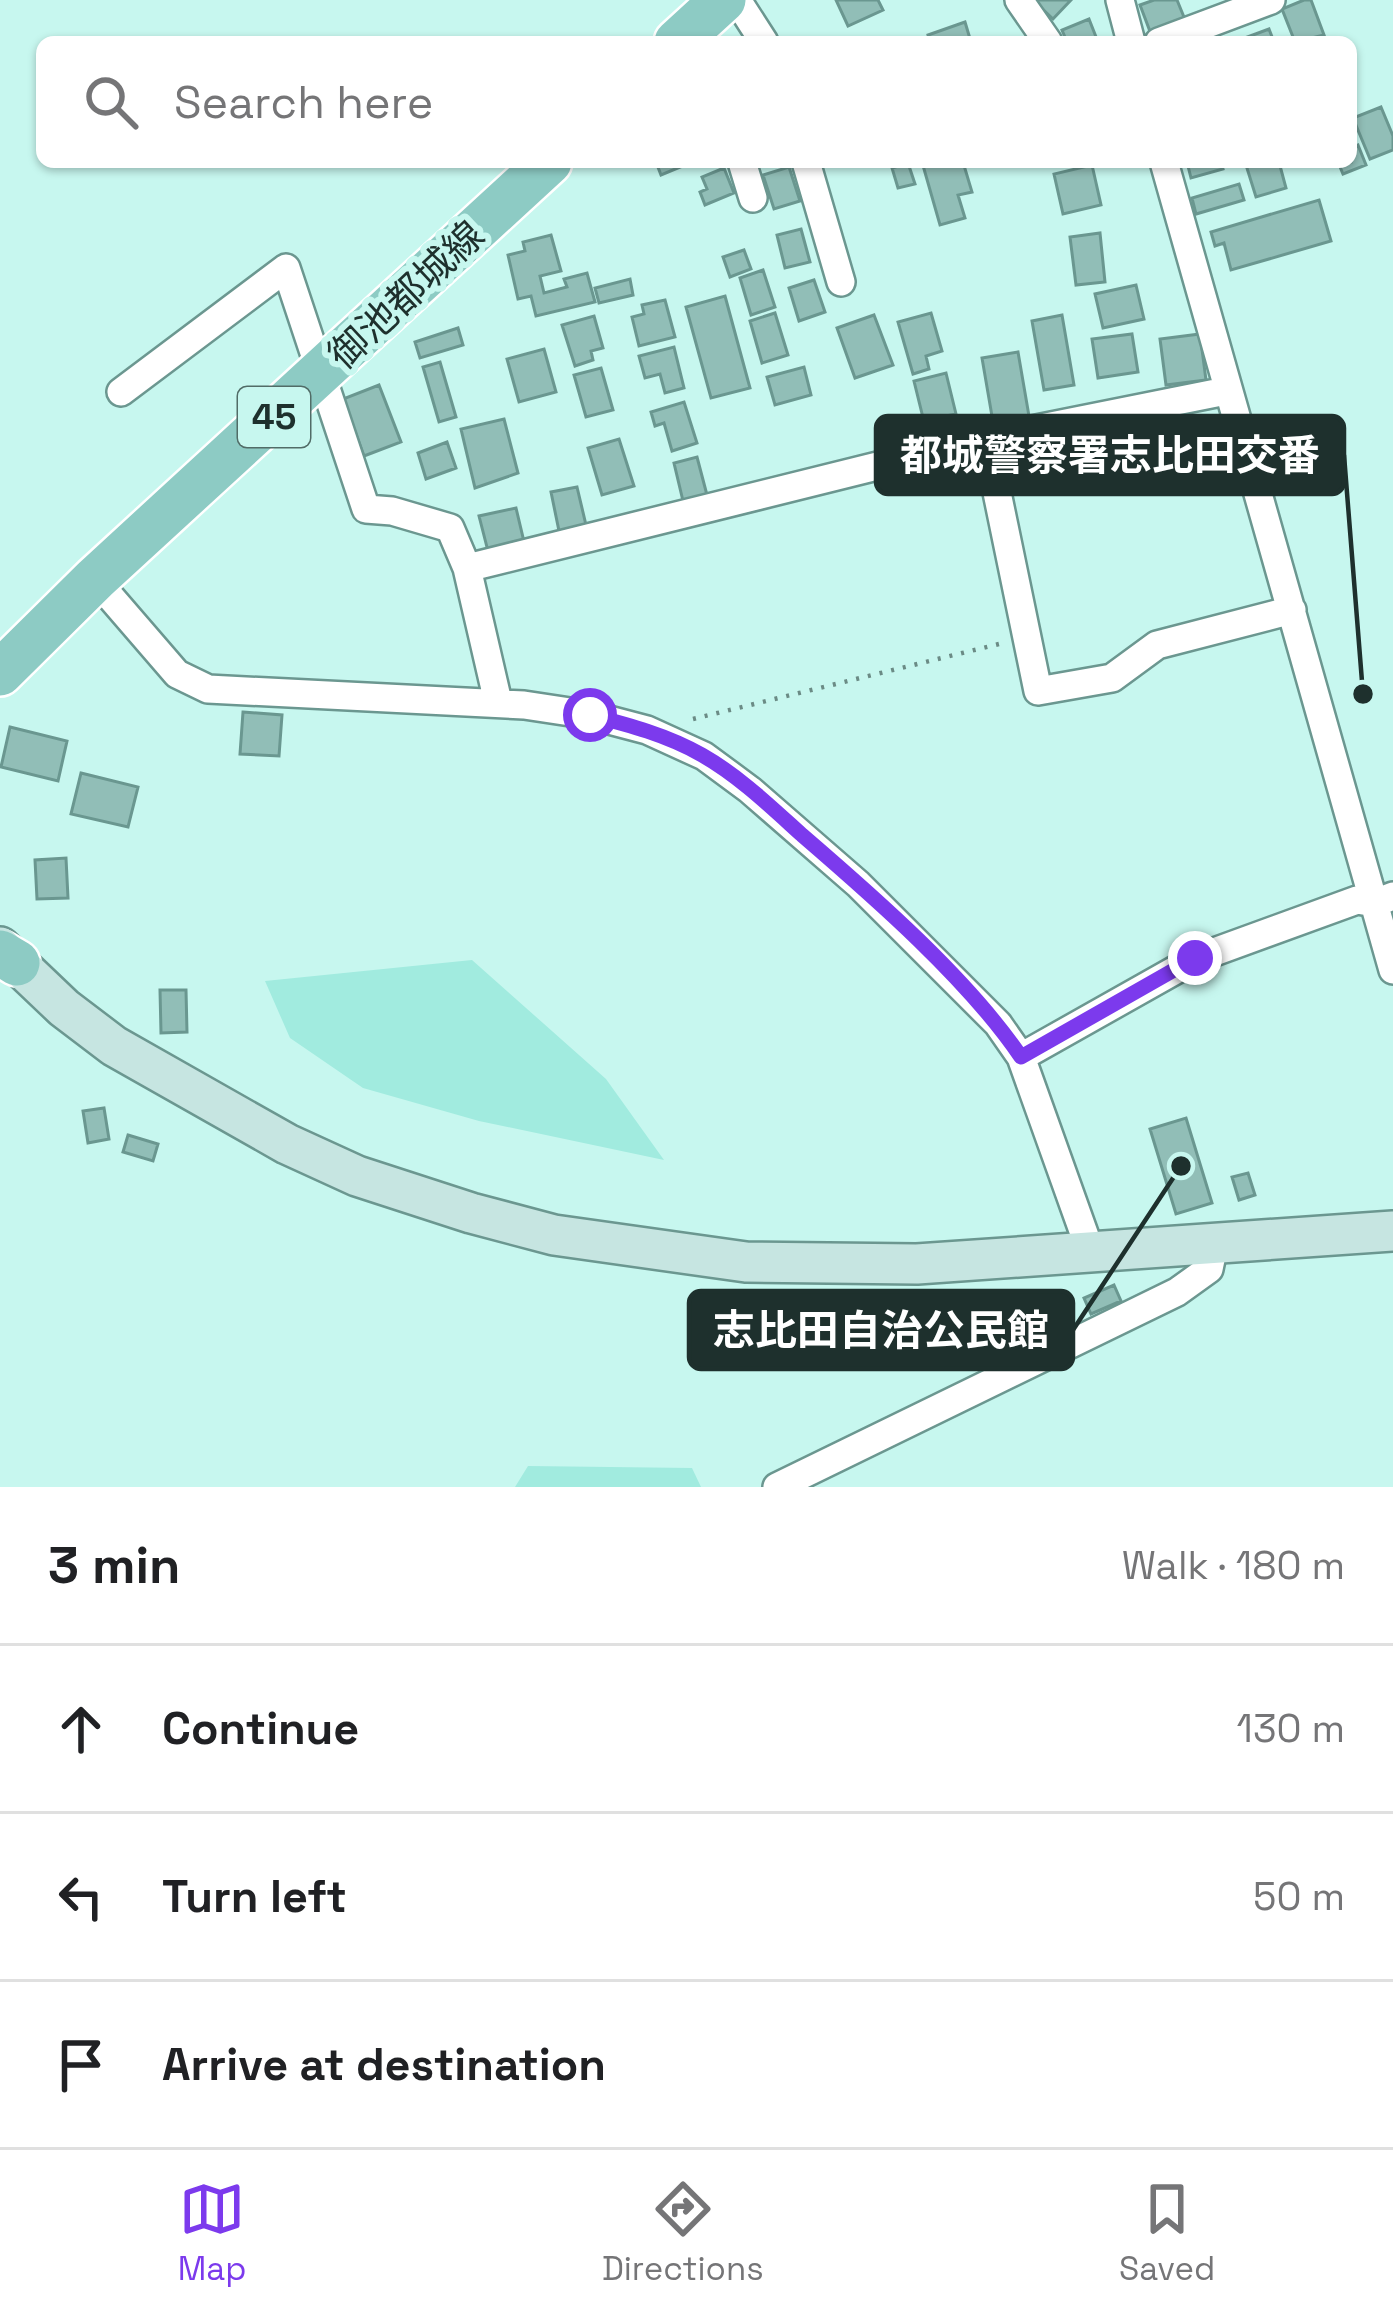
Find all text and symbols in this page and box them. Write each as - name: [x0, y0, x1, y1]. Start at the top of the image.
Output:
- search box: [36, 36, 1357, 168]
- icon: search: [78, 69, 144, 135]
- text: Search here: [174, 74, 433, 131]
- street label: 御池都城線: [318, 211, 494, 379]
- road number: 45: [238, 387, 310, 447]
- callout: 都城警察署志比田交番: [876, 416, 1344, 494]
- text: 都城警察署志比田交番: [900, 429, 1320, 482]
- route start: [563, 688, 617, 742]
- route end: [1168, 931, 1222, 985]
- callout: 志比田自治公民館: [689, 1291, 1073, 1369]
- text: 志比田自治公民館: [713, 1304, 1049, 1357]
- text: 3 min: [48, 1533, 181, 1598]
- text: Walk · 180 m: [1122, 1541, 1345, 1590]
- icon: ahead: [48, 1696, 114, 1762]
- text: Continue: [162, 1700, 359, 1757]
- text: 130 m: [1237, 1704, 1345, 1753]
- icon: left: [48, 1864, 114, 1930]
- text: Turn left: [162, 1868, 347, 1925]
- text: 50 m: [1253, 1872, 1345, 1921]
- icon: arrive: [48, 2032, 114, 2098]
- text: Arrive at destination: [162, 2036, 606, 2093]
- tab: Map: [178, 2176, 246, 2290]
- tab: Directions: [602, 2176, 764, 2290]
- tab: Saved: [1119, 2176, 1215, 2290]

